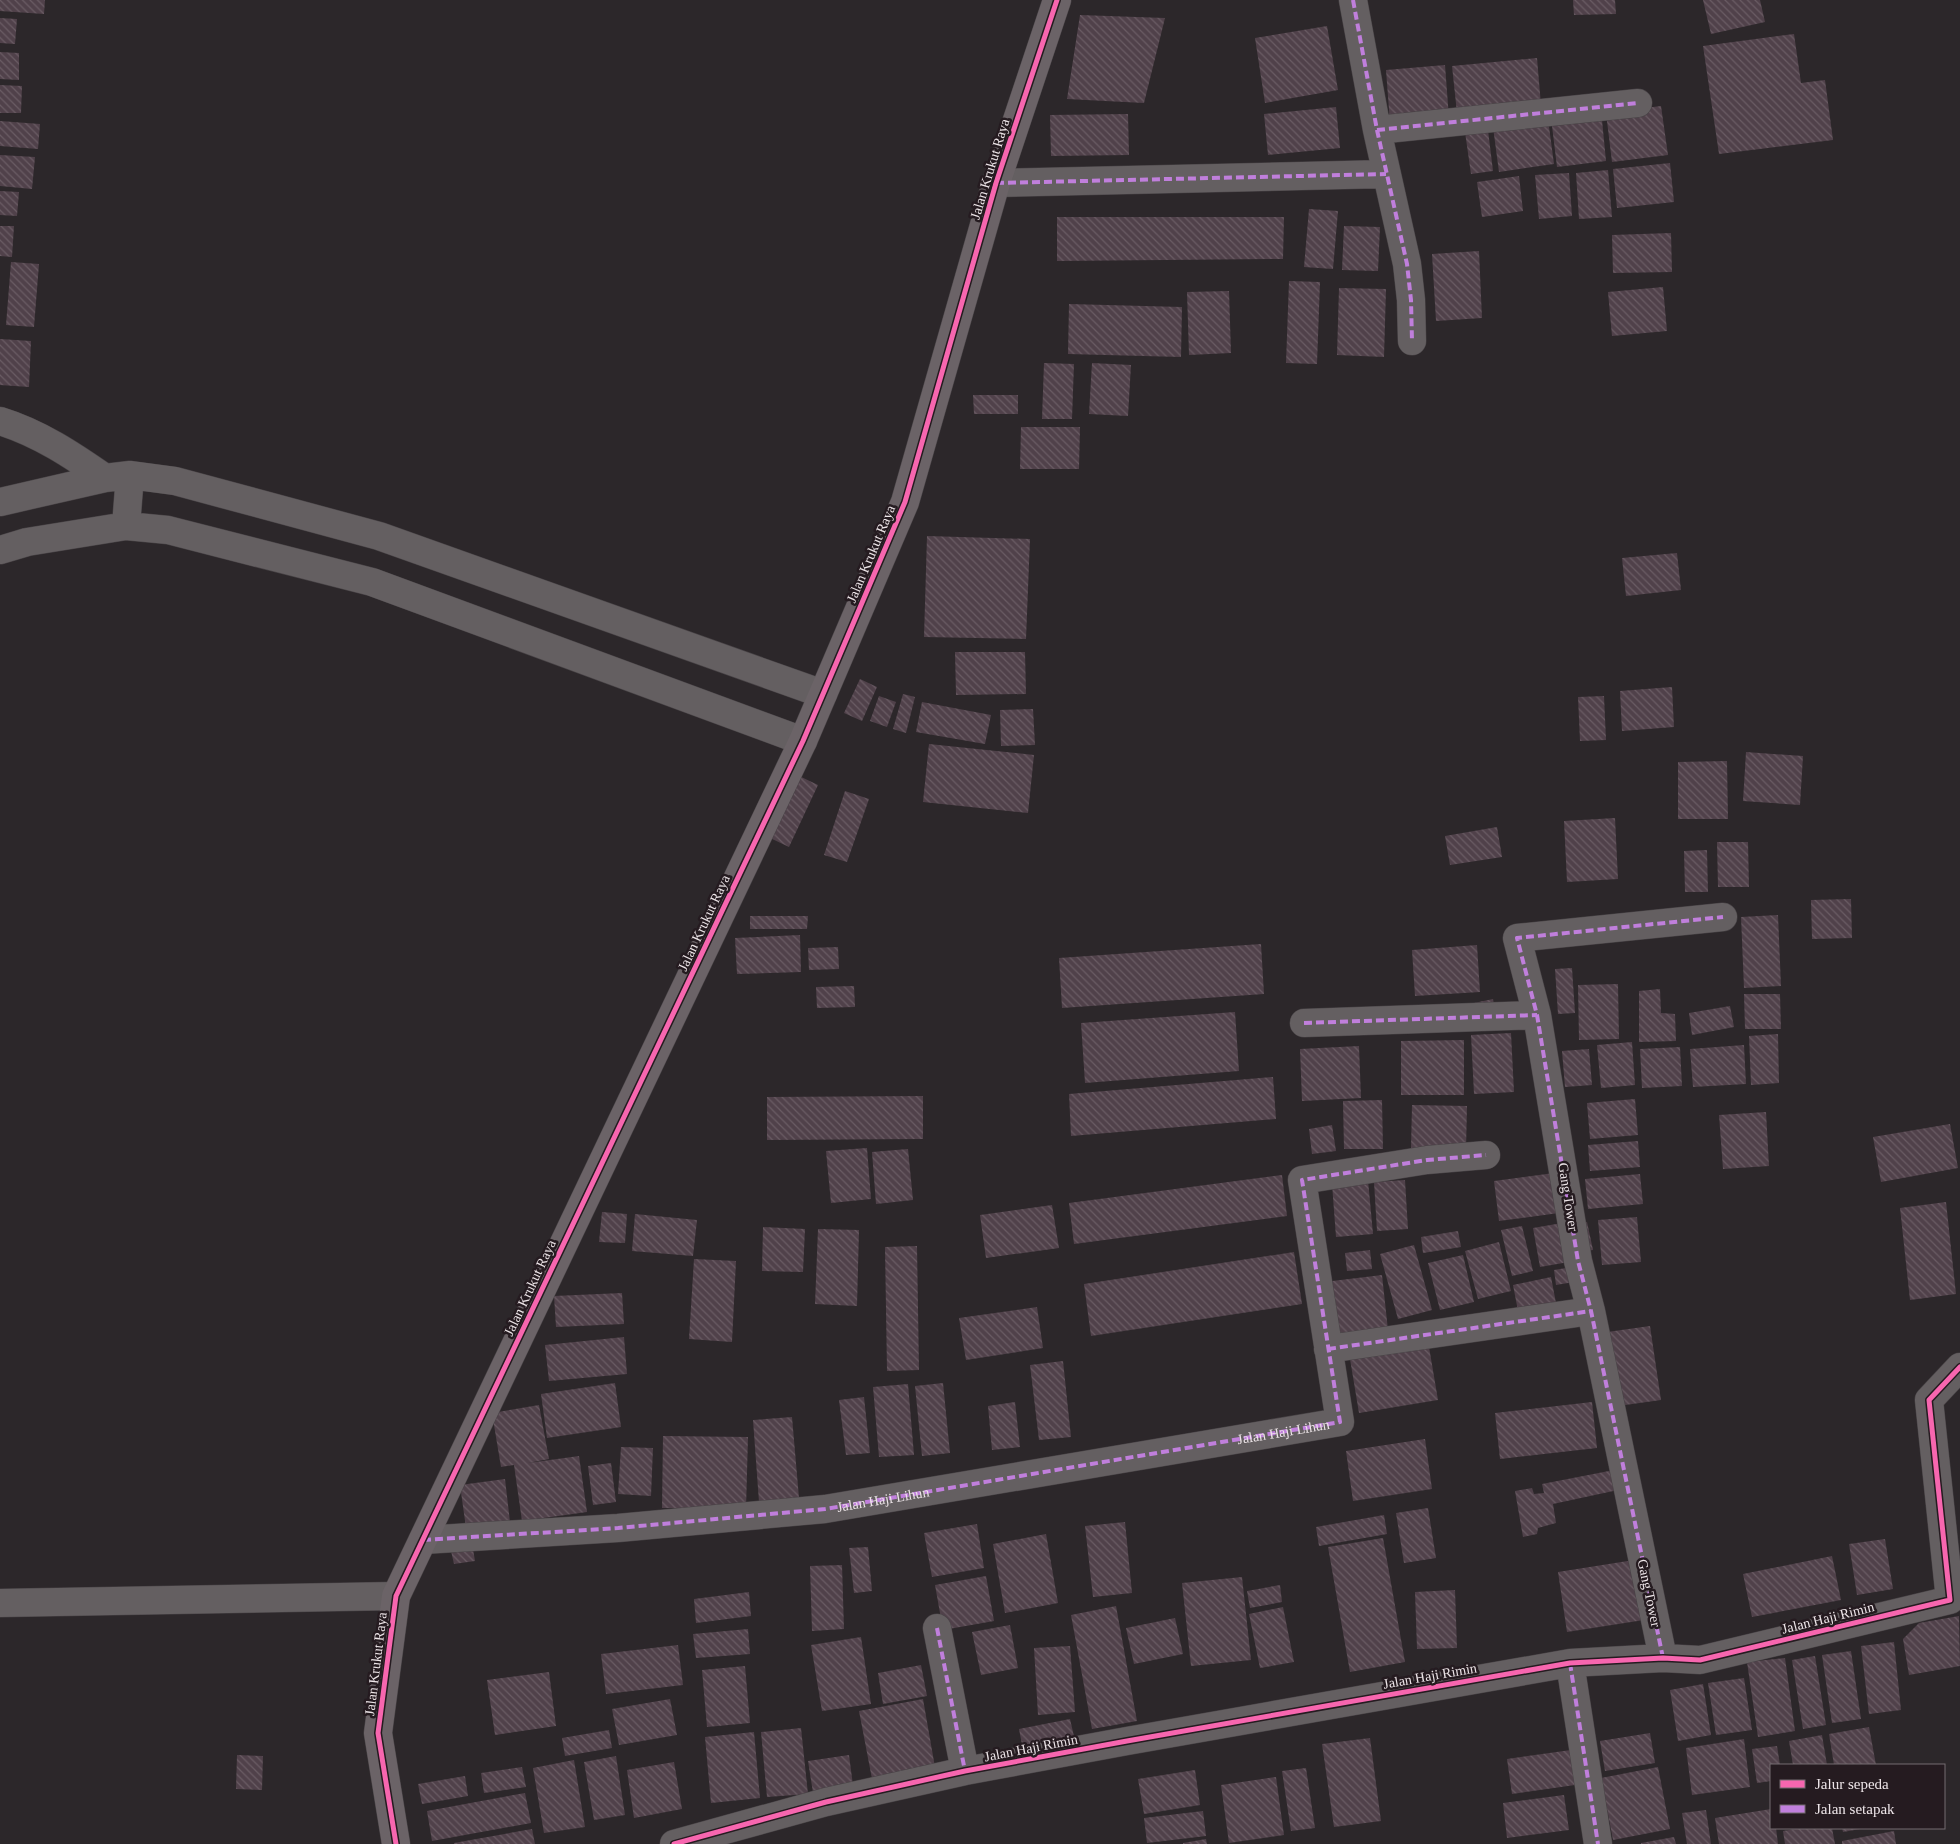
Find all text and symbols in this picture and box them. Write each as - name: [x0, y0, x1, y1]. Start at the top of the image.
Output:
- street label: Jalan Krukut Raya: [968, 116, 1013, 221]
- street label: Jalan Krukut Raya: [844, 502, 899, 605]
- street label: Jalan Krukut Raya: [675, 872, 733, 973]
- street label: Gang Tower: [1555, 1162, 1581, 1233]
- street label: Jalan Krukut Raya: [501, 1237, 559, 1338]
- street label: Jalan Haji Lihun: [1236, 1416, 1331, 1447]
- street label: Jalan Haji Lihun: [836, 1484, 930, 1514]
- street label: Gang Tower: [1634, 1558, 1664, 1629]
- street label: Jalan Haji Rimin: [1780, 1599, 1876, 1637]
- street label: Jalan Krukut Raya: [362, 1611, 390, 1717]
- street label: Jalan Haji Rimin: [1382, 1660, 1478, 1692]
- street label: Jalan Haji Rimin: [983, 1732, 1079, 1764]
- legend: [1770, 1764, 1945, 1829]
- text: Jalur sepeda: [1815, 1776, 1889, 1792]
- text: Jalan setapak: [1815, 1801, 1895, 1817]

